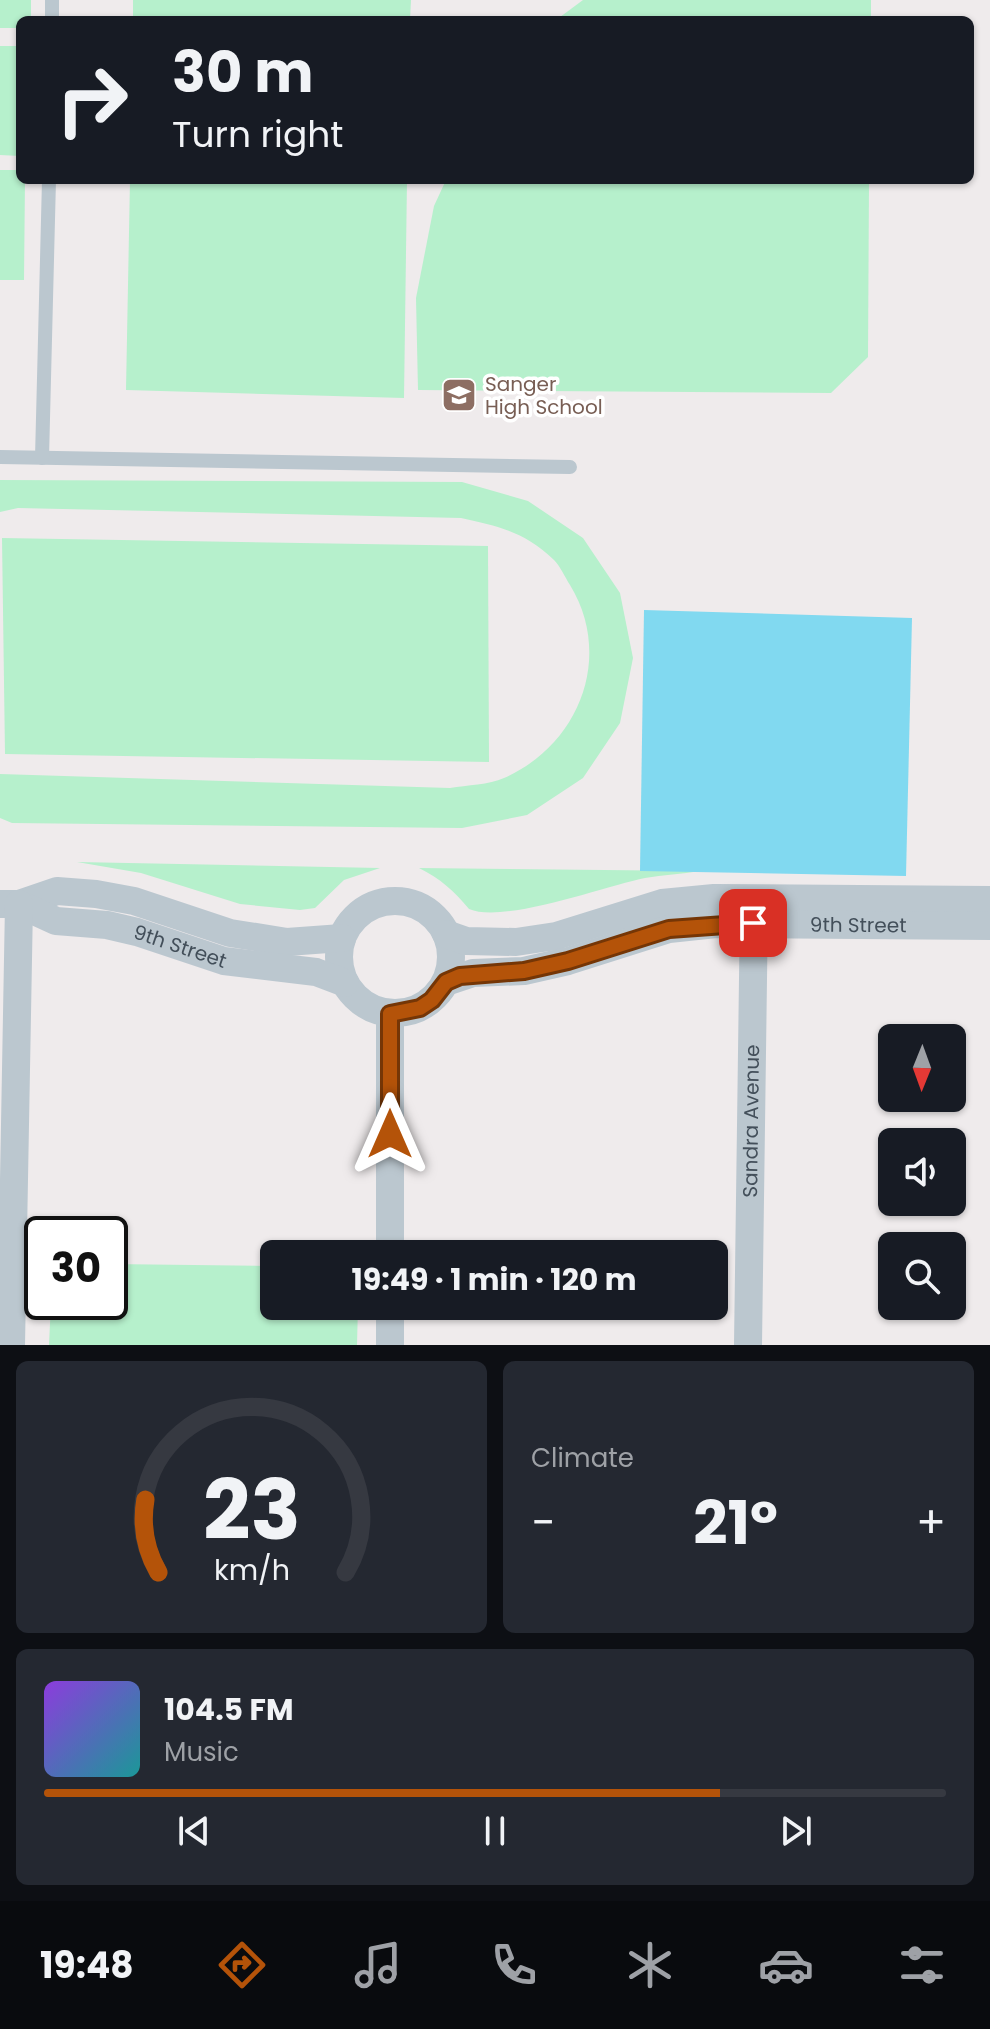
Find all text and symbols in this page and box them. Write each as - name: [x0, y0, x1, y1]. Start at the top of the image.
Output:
- text: 30 m: [172, 33, 314, 112]
- icon: right: [40, 48, 144, 152]
- text: Turn right: [172, 109, 343, 160]
- place label: Sanger High School: [485, 370, 603, 421]
- school or university icon: Sanger High School: [440, 376, 478, 414]
- pin: [719, 889, 787, 957]
- icon: arrive: [731, 901, 775, 945]
- street label: 9th Street: [810, 911, 907, 939]
- street label: 9th Street: [130, 918, 230, 975]
- north arrow: [878, 1024, 966, 1112]
- map controls: [878, 1024, 966, 1320]
- street label: Sandra Avenue: [736, 1044, 766, 1198]
- position arrow: [348, 1092, 432, 1176]
- button: sound: [878, 1128, 966, 1216]
- speed limit sign: 30: [24, 1216, 128, 1320]
- button: search: [878, 1232, 966, 1320]
- text: 19:49 · 1 min · 120 m: [352, 1258, 636, 1301]
- text: Climate: [531, 1440, 634, 1476]
- text: 23: [203, 1452, 300, 1568]
- text: 21°: [693, 1481, 778, 1565]
- text: −: [531, 1492, 555, 1553]
- text: +: [916, 1492, 946, 1553]
- text: km/h: [213, 1550, 290, 1590]
- text: 104.5 FM: [164, 1688, 293, 1731]
- text: Music: [164, 1734, 239, 1770]
- icon: previous: [172, 1809, 216, 1853]
- icon: pause: [473, 1809, 517, 1853]
- icon: next: [774, 1809, 818, 1853]
- icon: directions: [214, 1937, 270, 1993]
- icon: music: [350, 1937, 406, 1993]
- icon: phone: [486, 1937, 542, 1993]
- icon: climate: [622, 1937, 678, 1993]
- icon: car: [758, 1937, 814, 1993]
- icon: filters: [894, 1937, 950, 1993]
- text: 19:48: [40, 1940, 134, 1991]

